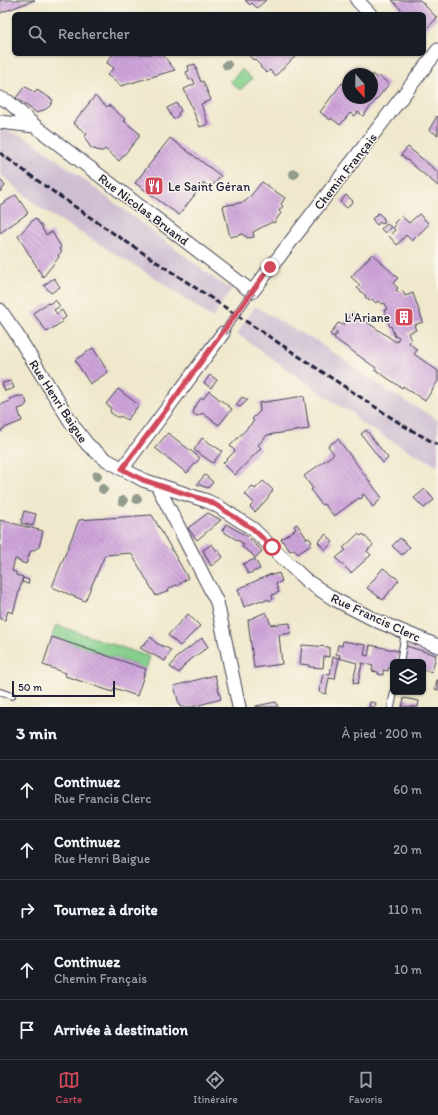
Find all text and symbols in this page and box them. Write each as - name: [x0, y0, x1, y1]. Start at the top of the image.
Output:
- search box: [12, 12, 426, 56]
- icon: search: [26, 23, 48, 45]
- text: Rechercher: [58, 25, 130, 43]
- north arrow: [342, 68, 378, 104]
- street label: Chemin Français: [311, 130, 380, 213]
- street label: Rue Nicolas Bruand: [96, 170, 192, 248]
- restaurant icon: Le Saint Géran: [143, 175, 165, 197]
- place label: Le Saint Géran: [168, 179, 251, 194]
- route end: [261, 258, 279, 276]
- building icon: L'Ariane: [393, 306, 415, 328]
- place label: L'Ariane: [345, 310, 390, 325]
- street label: Rue Henri Baigue: [26, 357, 91, 446]
- route start: [263, 538, 281, 556]
- street label: Rue Francis Clerc: [329, 590, 423, 645]
- map controls: [390, 659, 426, 695]
- button: layers: [390, 659, 426, 695]
- scale bar: [12, 679, 115, 698]
- text: 50 m: [18, 681, 42, 694]
- text: 3 min: [16, 723, 57, 743]
- text: À pied · 200 m: [342, 726, 422, 741]
- text: Continuez: [54, 773, 120, 791]
- icon: ahead: [16, 779, 38, 801]
- text: 60 m: [393, 782, 422, 797]
- text: Rue Francis Clerc: [54, 791, 151, 806]
- text: Continuez: [54, 833, 120, 851]
- icon: ahead: [16, 839, 38, 861]
- text: 20 m: [393, 842, 422, 857]
- text: Rue Henri Baigue: [54, 851, 150, 866]
- icon: right: [16, 899, 38, 921]
- text: Tournez à droite: [54, 901, 158, 919]
- text: 110 m: [388, 902, 422, 917]
- text: Continuez: [54, 953, 120, 971]
- icon: ahead: [16, 959, 38, 981]
- text: 10 m: [394, 962, 422, 977]
- text: Chemin Français: [54, 971, 147, 986]
- icon: arrive: [16, 1019, 38, 1041]
- text: Arrivée à destination: [54, 1021, 188, 1039]
- tab: Carte: [56, 1069, 82, 1106]
- tab: Itinéraire: [193, 1069, 238, 1106]
- tab: Favoris: [349, 1069, 382, 1106]

